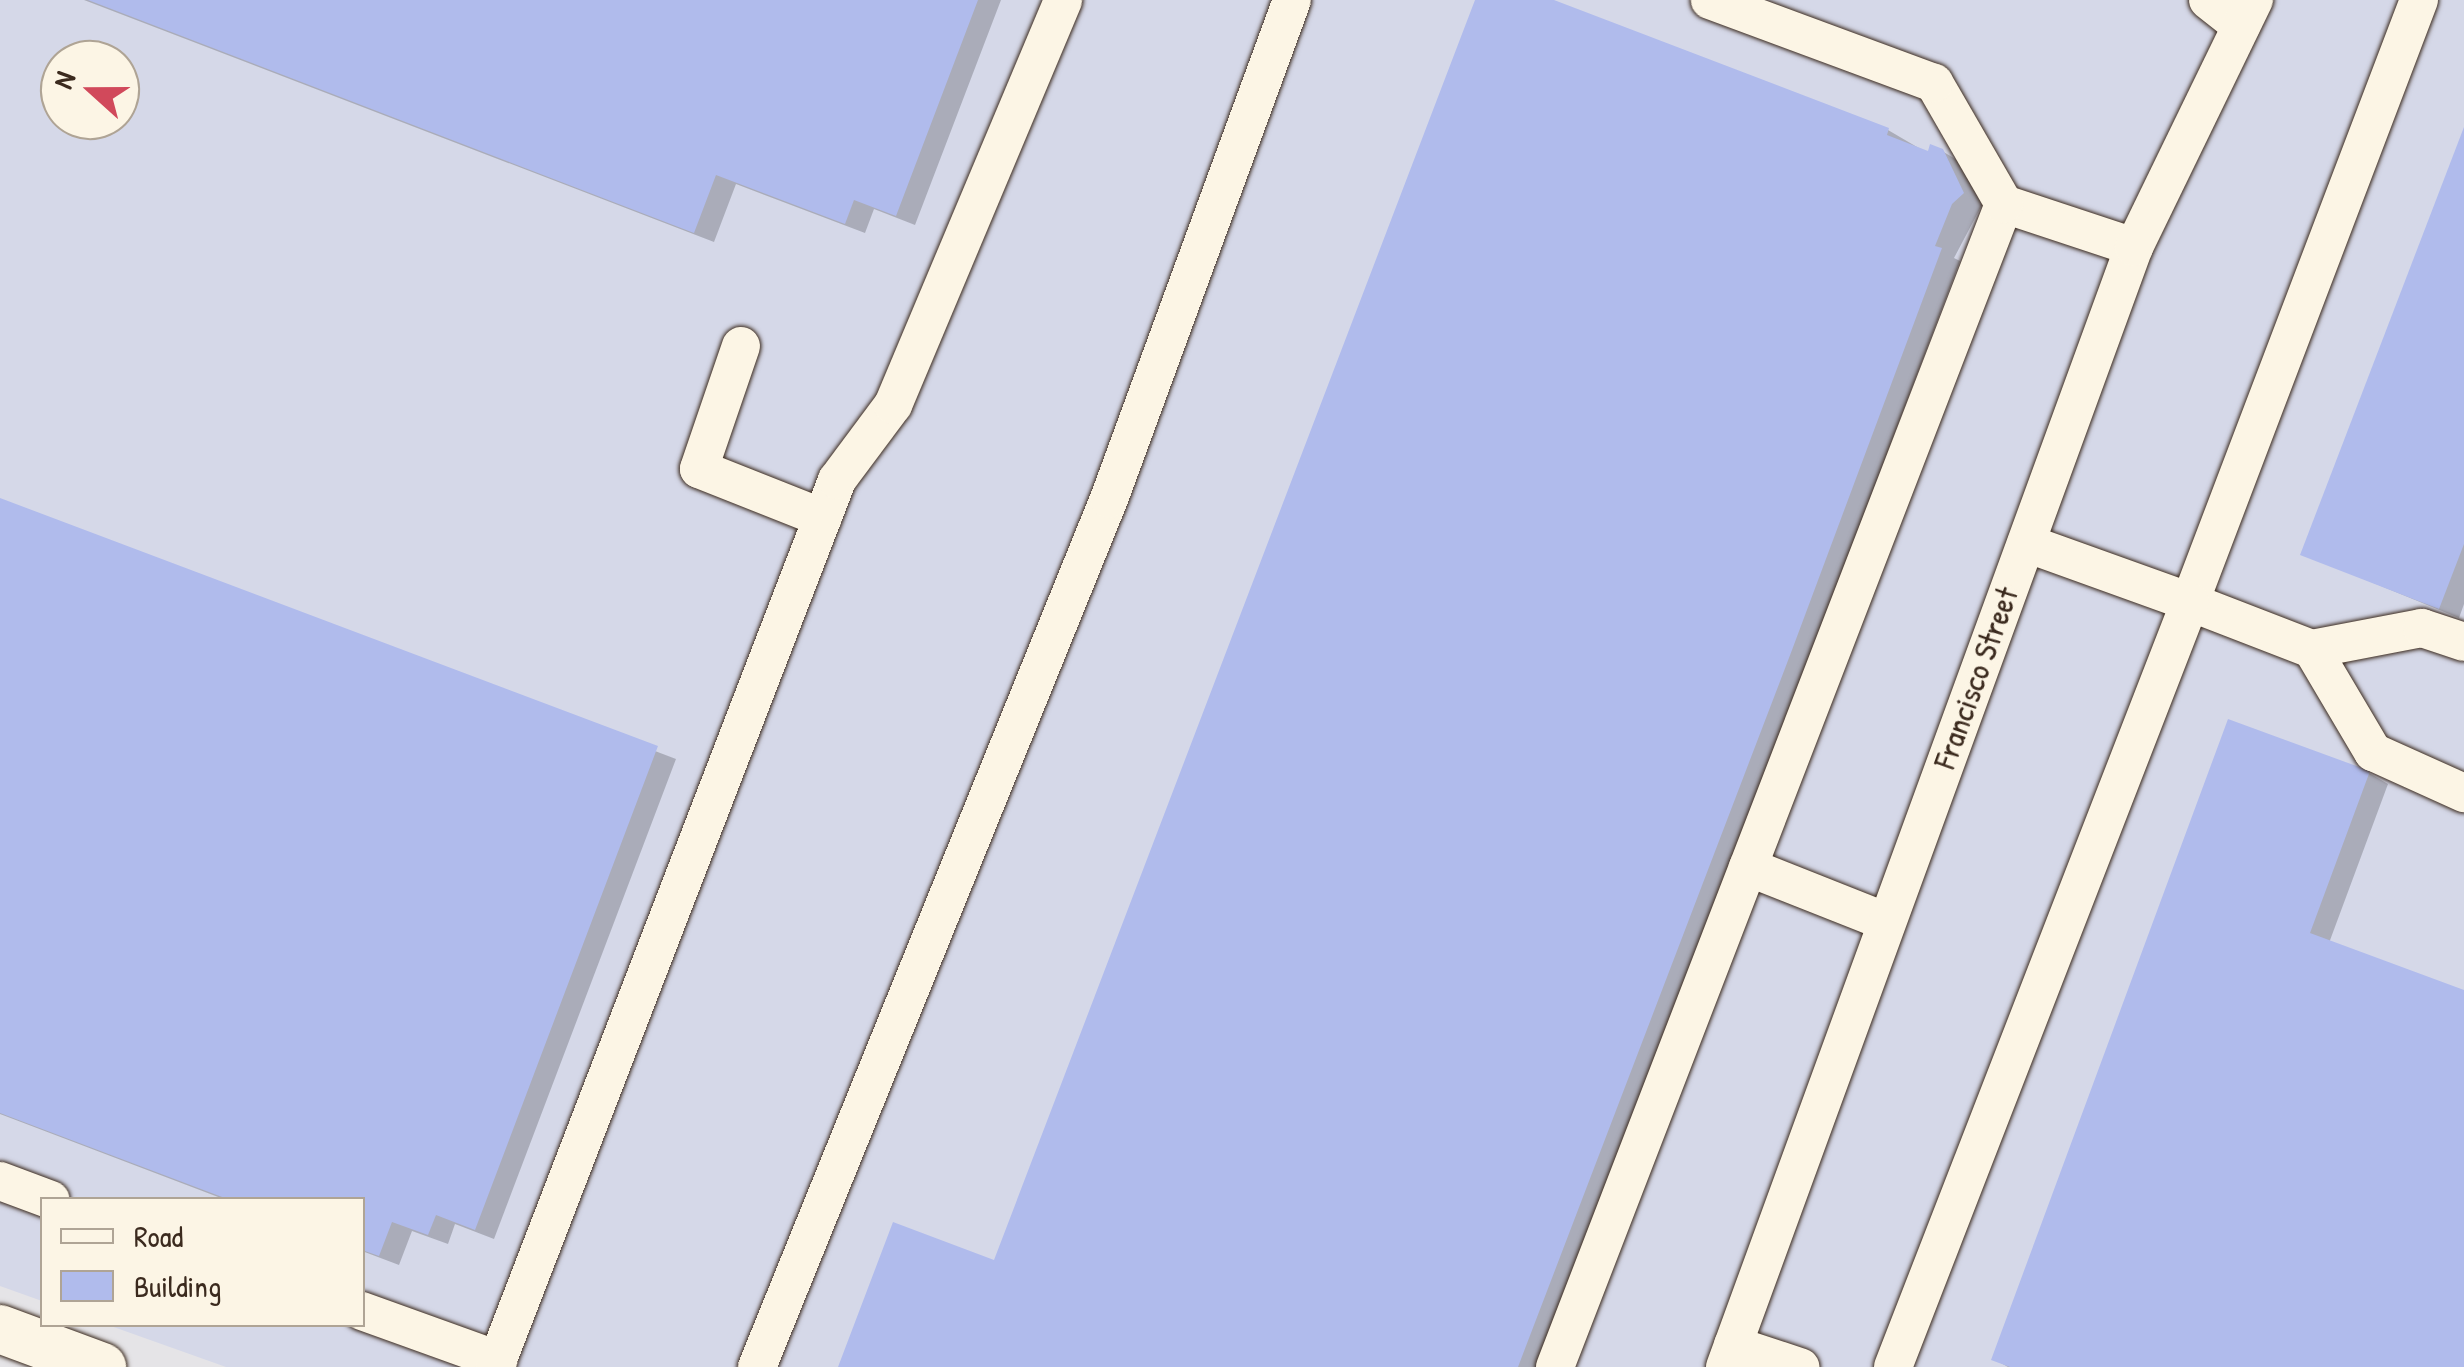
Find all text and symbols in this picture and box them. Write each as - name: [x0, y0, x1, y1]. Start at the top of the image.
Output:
- north arrow: [40, 40, 140, 140]
- text: N: [43, 66, 84, 94]
- street label: Francisco Street: [1925, 582, 2027, 774]
- legend: [40, 1197, 365, 1327]
- text: Road: [134, 1216, 183, 1256]
- text: Building: [134, 1266, 221, 1306]

